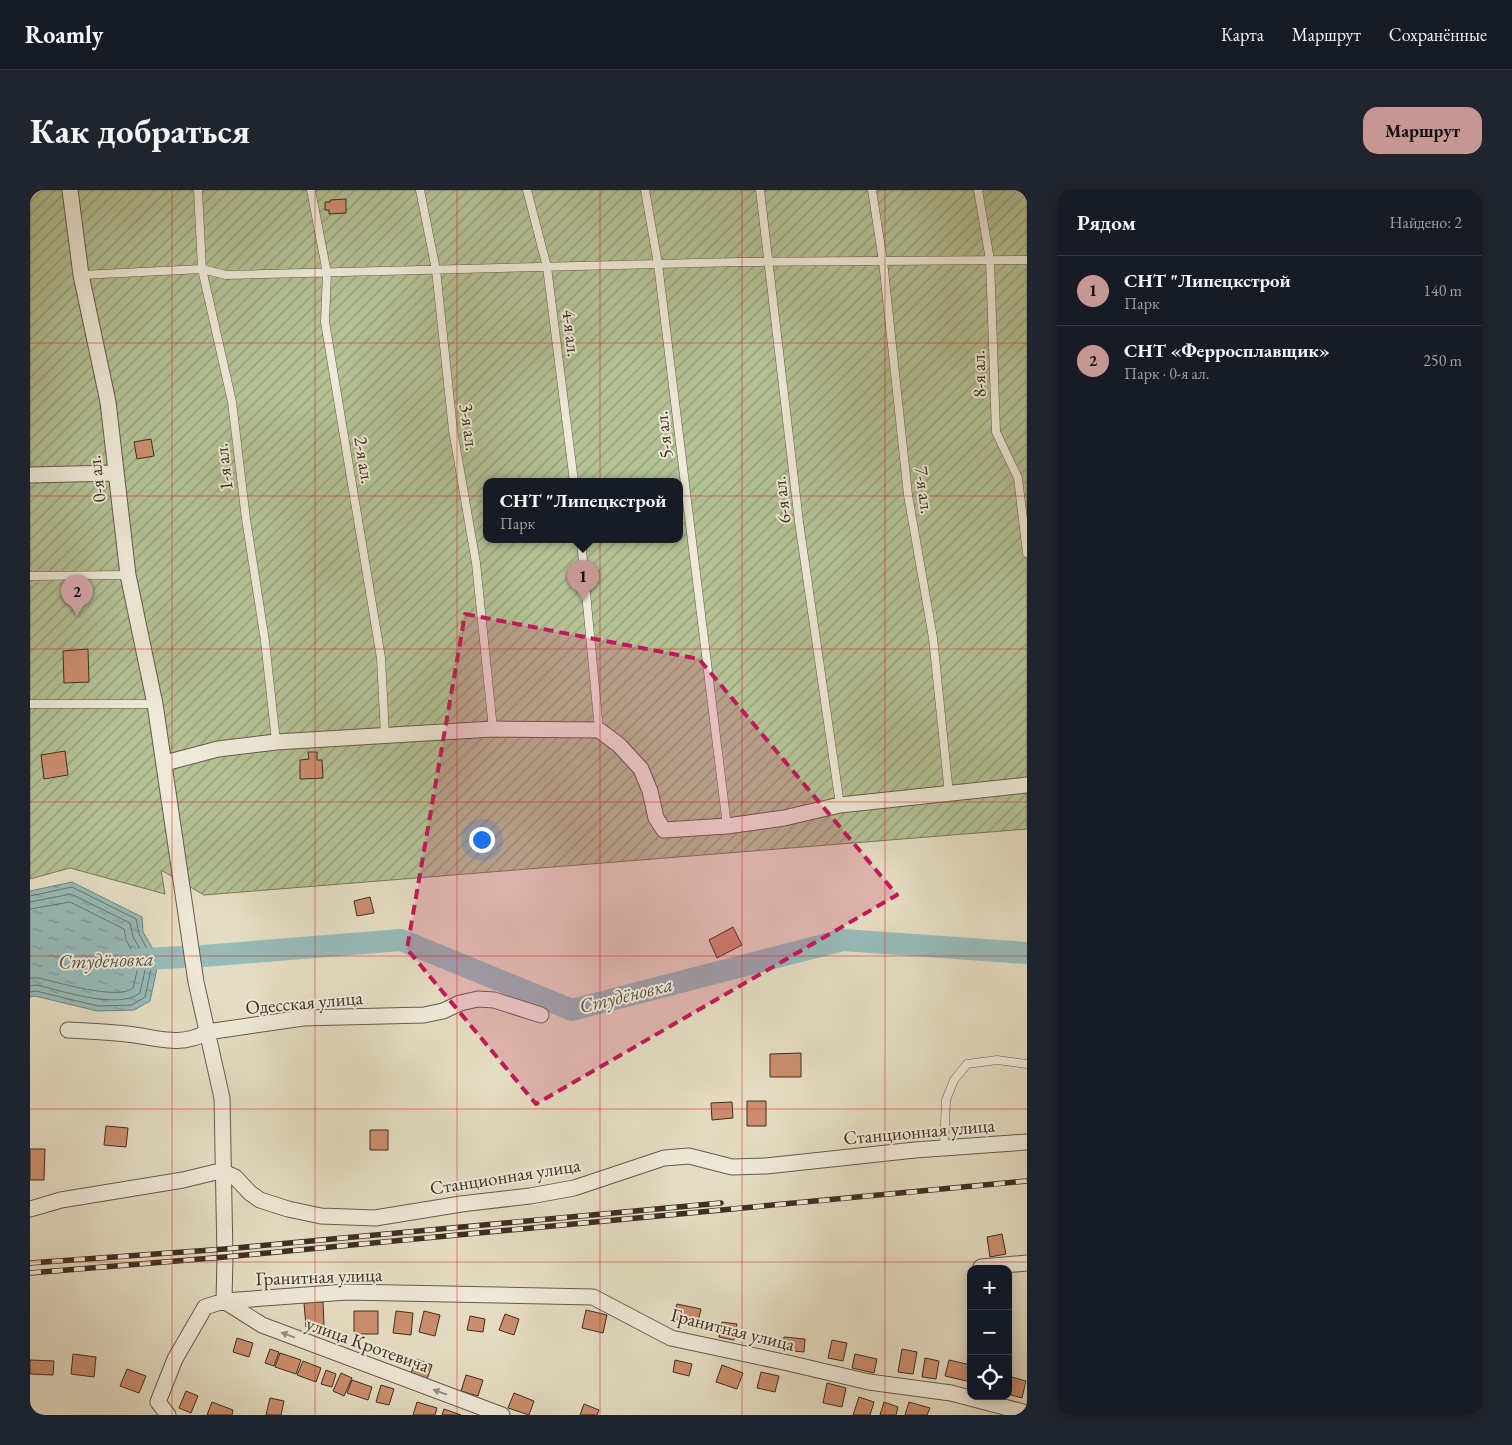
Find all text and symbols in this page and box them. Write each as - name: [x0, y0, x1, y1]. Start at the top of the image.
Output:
- text: Roamly: [25, 19, 103, 50]
- text: Карта: [1221, 23, 1264, 46]
- text: Маршрут: [1292, 23, 1361, 46]
- text: Сохранённые: [1389, 23, 1487, 46]
- button: Маршрут: [1363, 107, 1482, 154]
- text: Как добраться: [30, 108, 250, 153]
- text: Рядом: [1077, 209, 1136, 236]
- text: Найдено: 2: [1390, 212, 1462, 233]
- text: СНТ "Липецкстрой: [1124, 268, 1291, 293]
- text: 1: [1089, 280, 1097, 301]
- text: 140 m: [1423, 280, 1462, 301]
- text: Парк: [1124, 293, 1160, 314]
- street label: 4-я ал.: [556, 308, 587, 358]
- text: СНТ «Ферросплавщик»: [1124, 338, 1330, 363]
- street label: 8-я ал.: [965, 350, 992, 398]
- text: 2: [1089, 350, 1097, 371]
- text: 250 m: [1423, 350, 1462, 371]
- text: Парк · 0-я ал.: [1124, 363, 1209, 384]
- street label: 3-я ал.: [454, 402, 485, 452]
- street label: 5-я ал.: [648, 410, 679, 460]
- street label: 2-я ал.: [348, 435, 381, 486]
- street label: 1-я ал.: [208, 442, 239, 492]
- street label: 0-я ал.: [81, 454, 112, 504]
- street label: 7-я ал.: [909, 465, 940, 515]
- street label: 6-я ал.: [766, 475, 797, 525]
- popup: [483, 478, 683, 543]
- text: СНТ "Липецкстрой: [500, 488, 666, 513]
- text: Парк: [500, 513, 535, 534]
- pin: 1: [567, 560, 599, 601]
- pin: 2: [61, 575, 93, 616]
- your location: [469, 827, 495, 853]
- water label: Студёновка: [58, 945, 154, 975]
- water label: Студёновка: [576, 971, 676, 1019]
- street label: Одесская улица: [244, 985, 364, 1020]
- street label: Станционная улица: [842, 1112, 996, 1151]
- street label: Станционная улица: [428, 1152, 583, 1201]
- street label: Гранитная улица: [255, 1262, 383, 1291]
- map controls: [967, 1265, 1012, 1400]
- button: +: [967, 1265, 1012, 1310]
- street label: Гранитная улица: [668, 1302, 798, 1357]
- button: −: [967, 1310, 1012, 1355]
- street label: улица Кротевича: [303, 1311, 433, 1378]
- one-way arrow: [280, 1331, 295, 1338]
- button: locate: [967, 1355, 1012, 1400]
- one-way arrow: [432, 1388, 447, 1396]

